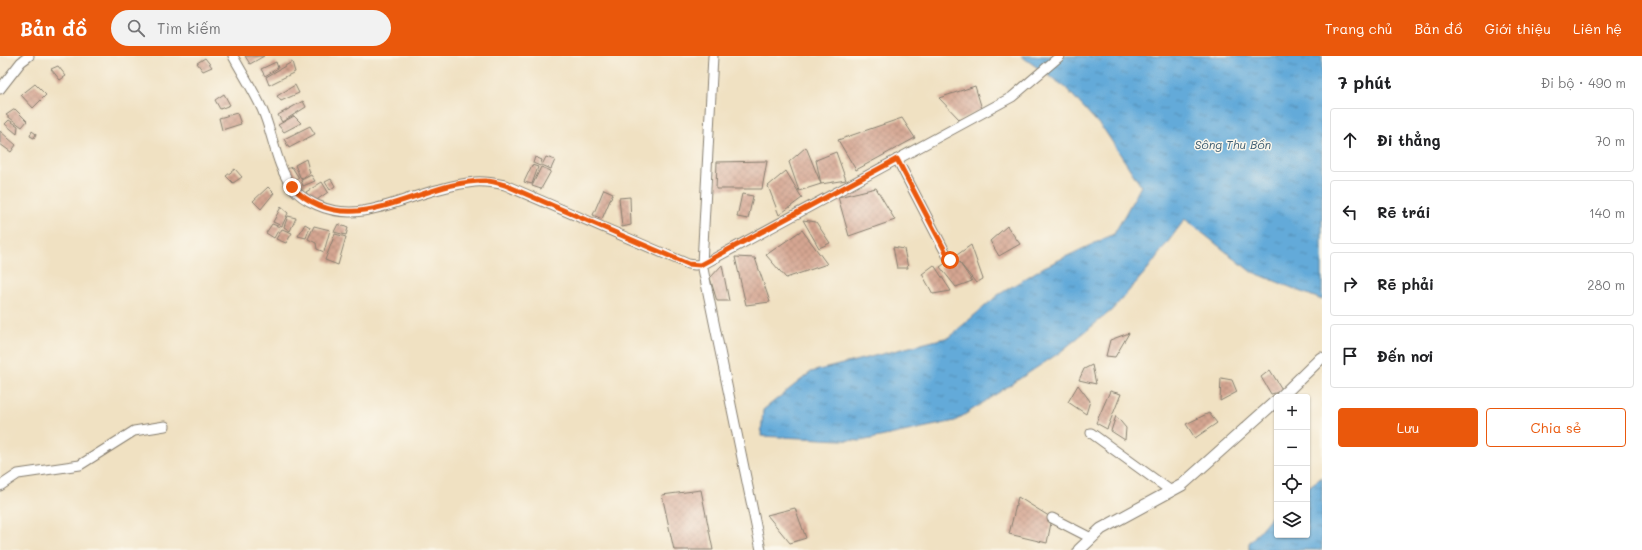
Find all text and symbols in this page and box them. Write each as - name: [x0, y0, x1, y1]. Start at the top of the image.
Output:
- search box: [111, 10, 391, 46]
- text: Bản đồ: [20, 16, 87, 41]
- icon: search: [125, 17, 147, 39]
- text: Tìm kiếm: [157, 18, 221, 38]
- text: Trang chủ: [1325, 19, 1392, 38]
- text: Bản đồ: [1414, 19, 1462, 38]
- text: Giới thiệu: [1484, 19, 1551, 38]
- text: Liên hệ: [1573, 19, 1622, 38]
- text: 7 phút: [1338, 71, 1391, 93]
- text: Đi bộ · 490 m: [1541, 74, 1626, 91]
- icon: ahead: [1339, 129, 1361, 151]
- text: Đi thẳng: [1377, 130, 1440, 150]
- text: 70 m: [1595, 132, 1625, 149]
- water label: Sông Thu Bồn: [1195, 136, 1272, 152]
- route end: [283, 178, 301, 196]
- icon: left: [1339, 201, 1361, 223]
- text: Rẽ trái: [1377, 202, 1430, 222]
- text: 140 m: [1589, 204, 1625, 221]
- route start: [941, 251, 959, 269]
- icon: right: [1339, 273, 1361, 295]
- text: Rẽ phải: [1377, 274, 1434, 294]
- text: 280 m: [1587, 276, 1625, 293]
- icon: arrive: [1339, 345, 1361, 367]
- text: Đến nơi: [1377, 346, 1433, 366]
- map controls: [1274, 394, 1310, 538]
- button: +: [1274, 394, 1310, 430]
- button: Lưu: [1338, 408, 1478, 447]
- button: Chia sẻ: [1486, 408, 1626, 447]
- button: −: [1274, 430, 1310, 466]
- button: locate: [1274, 466, 1310, 502]
- button: layers: [1274, 502, 1310, 538]

